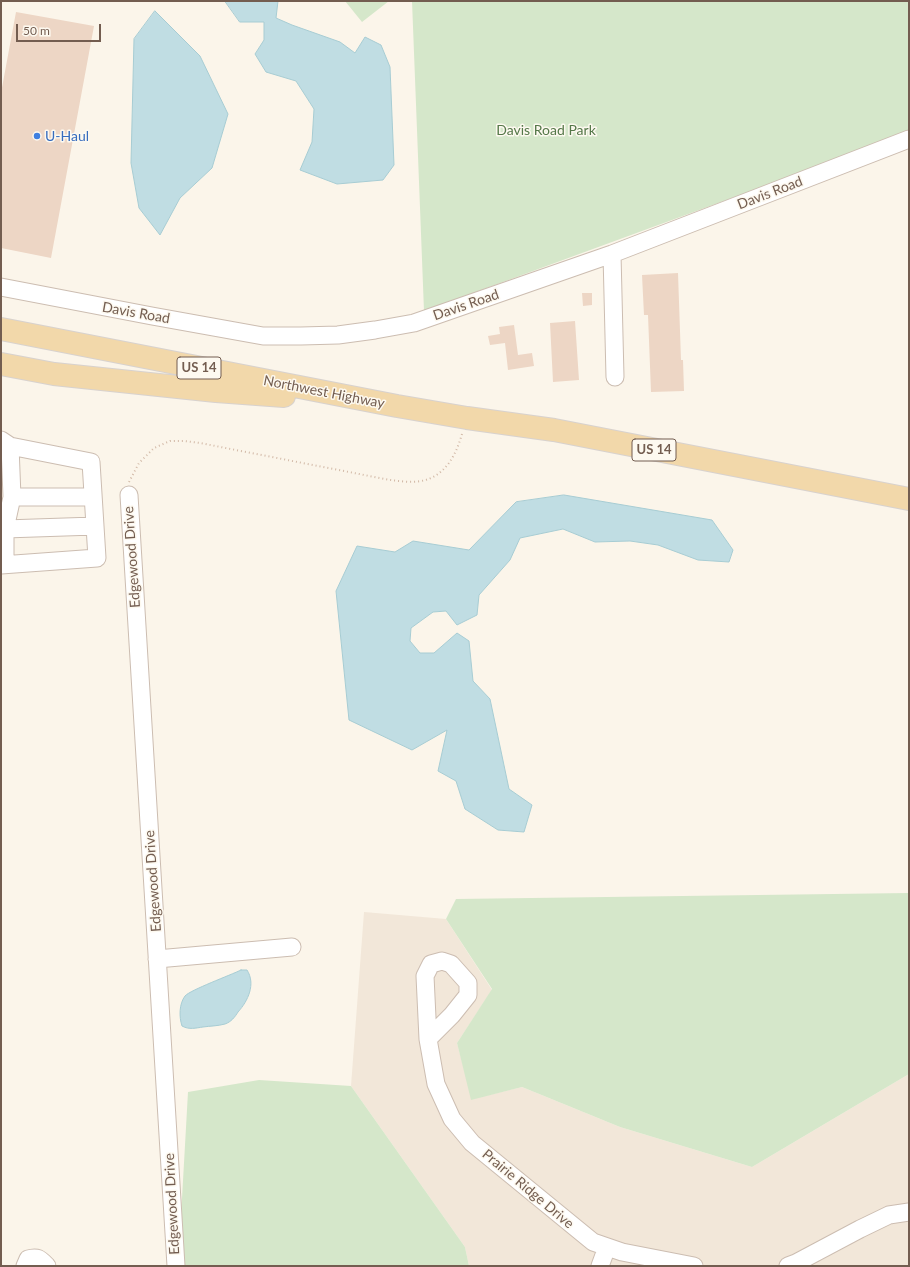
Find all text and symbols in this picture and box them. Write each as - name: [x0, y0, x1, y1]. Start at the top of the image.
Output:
- scale bar: [18, 16, 103, 42]
- text: 50 m: [23, 23, 50, 38]
- park label: Davis Road Park: [496, 122, 596, 138]
- place label: U-Haul: [45, 128, 89, 144]
- marker: U-Haul: [32, 131, 42, 141]
- street label: Davis Road: [735, 173, 805, 213]
- street label: Davis Road: [431, 286, 501, 324]
- street label: Davis Road: [101, 299, 171, 327]
- road number: US 14: [177, 357, 221, 379]
- street label: Northwest Highway: [262, 372, 386, 412]
- road number: US 14: [632, 439, 676, 461]
- street label: Edgewood Drive: [120, 506, 144, 608]
- street label: Edgewood Drive: [141, 830, 165, 932]
- street label: Prairie Ridge Drive: [479, 1146, 577, 1232]
- street label: Edgewood Drive: [161, 1153, 183, 1255]

